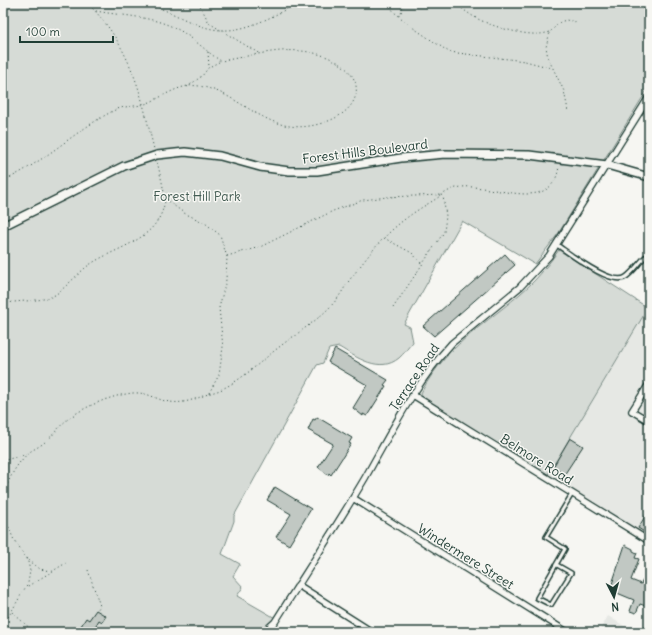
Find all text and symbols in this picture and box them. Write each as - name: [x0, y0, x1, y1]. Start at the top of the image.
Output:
- scale bar: [20, 18, 113, 44]
- text: 100 m: [26, 24, 60, 39]
- street label: Forest Hills Boulevard: [301, 135, 429, 168]
- park label: Forest Hill Park: [153, 188, 241, 205]
- street label: Terrace Road: [386, 340, 443, 414]
- street label: Belmore Road: [497, 430, 577, 489]
- street label: Windermere Street: [414, 520, 518, 593]
- north arrow: [594, 577, 634, 617]
- text: N: [611, 600, 620, 614]

